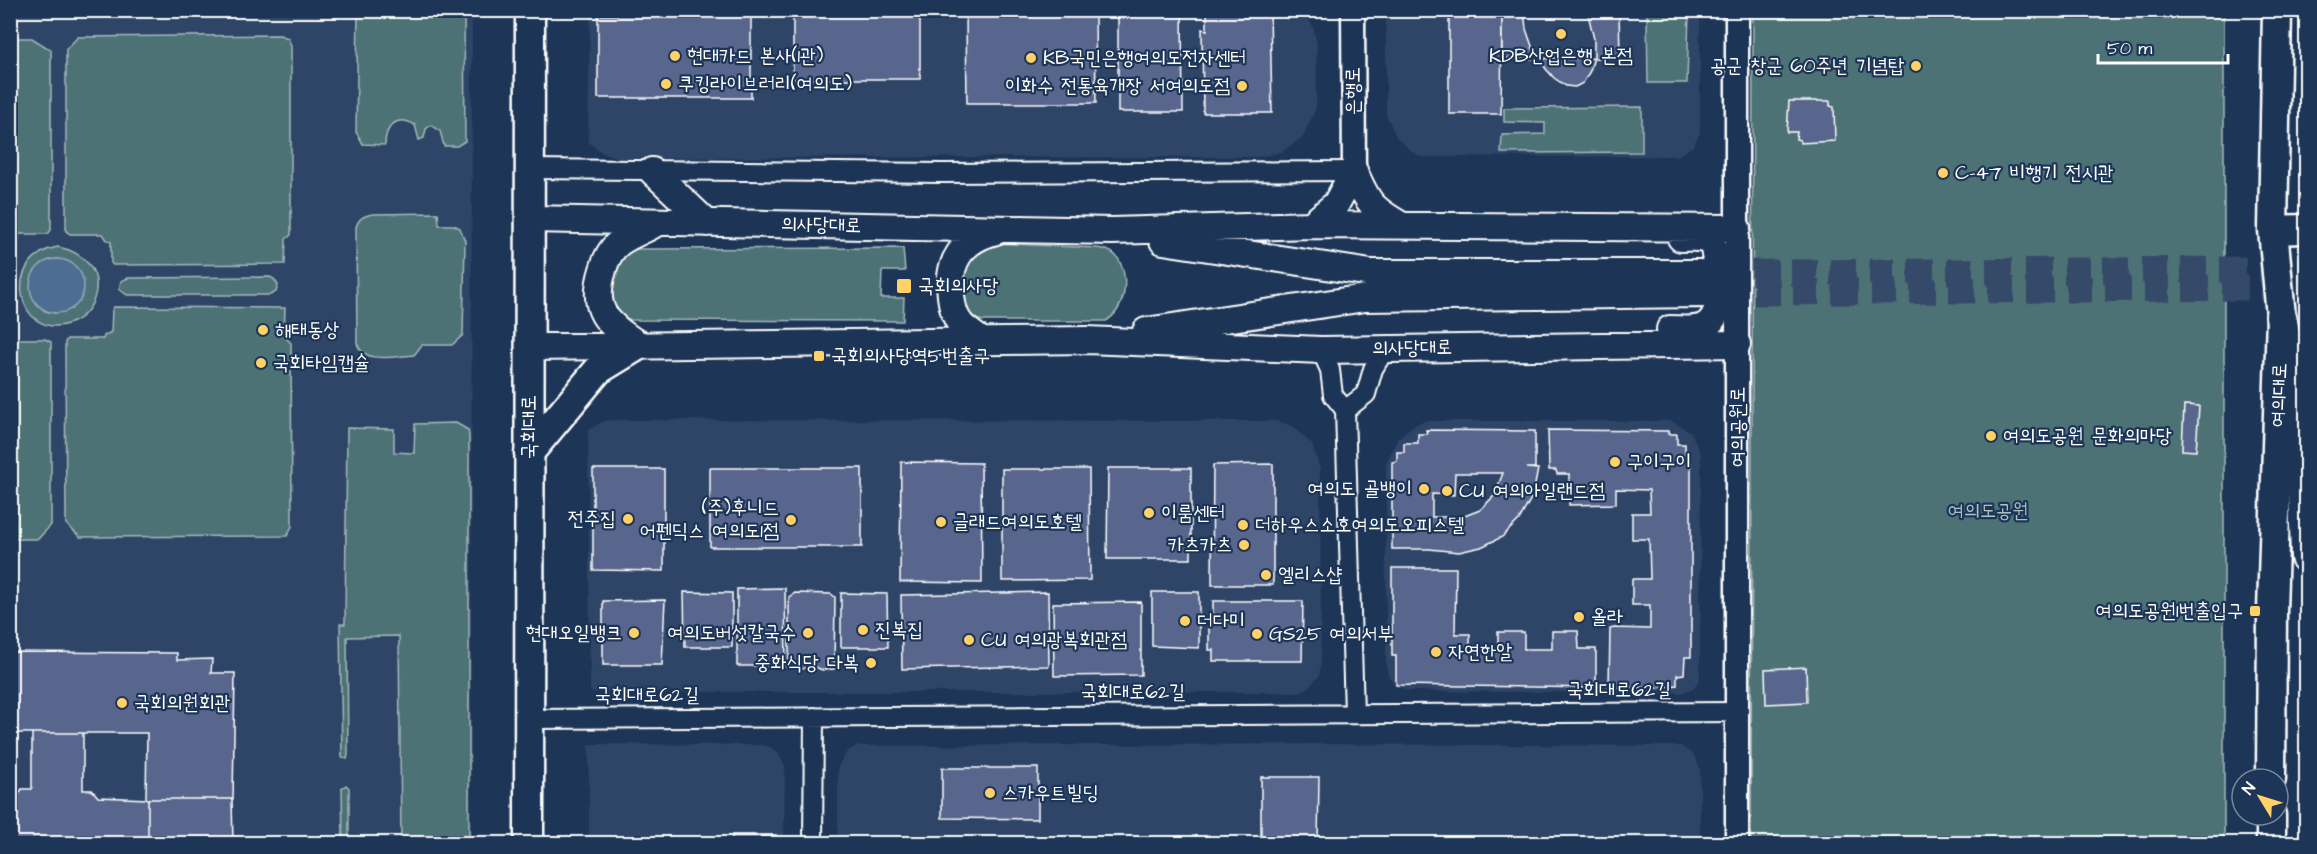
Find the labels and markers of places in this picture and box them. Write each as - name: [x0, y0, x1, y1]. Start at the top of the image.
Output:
- marker: KDB산업은행 본점: [1554, 27, 1568, 41]
- place label: 현대카드 본사(1관): [687, 42, 823, 70]
- place label: KDB산업은행 본점: [1489, 42, 1633, 70]
- place label: KB국민은행여의도전자센터: [1043, 44, 1246, 72]
- marker: 현대카드 본사(1관): [668, 49, 682, 63]
- marker: KB국민은행여의도전자센터: [1024, 51, 1038, 65]
- place label: 공군 창군 60주년 기념탑: [1710, 52, 1904, 80]
- marker: 공군 창군 60주년 기념탑: [1909, 59, 1923, 73]
- place label: 쿠킹라이브러리(여의도): [678, 70, 852, 98]
- place label: 이화수 전통육개장 서여의도점: [1005, 72, 1230, 100]
- marker: 쿠킹라이브러리(여의도): [659, 77, 673, 91]
- marker: 이화수 전통육개장 서여의도점: [1235, 79, 1249, 93]
- place label: C-47 비행기 전시관: [1955, 159, 2114, 187]
- marker: C-47 비행기 전시관: [1936, 166, 1950, 180]
- place label: 국회의사당: [918, 272, 998, 300]
- marker: 국회의사당: [895, 277, 913, 295]
- place label: 해태동상: [275, 316, 339, 344]
- marker: 해태동상: [256, 323, 270, 337]
- place label: 국회의사당역5번출구: [831, 342, 990, 370]
- place label: 국회타임캡슐: [273, 349, 370, 377]
- marker: 국회의사당역5번출구: [812, 349, 826, 363]
- marker: 국회타임캡슐: [254, 356, 268, 370]
- place label: 여의도공원 문화의마당: [2003, 422, 2172, 450]
- marker: 여의도공원 문화의마당: [1984, 429, 1998, 443]
- place label: 구이구이: [1627, 448, 1691, 476]
- marker: 구이구이: [1608, 455, 1622, 469]
- place label: 여의도 골뱅이: [1307, 475, 1412, 503]
- place label: CU 여의아일랜드점: [1459, 477, 1605, 505]
- marker: 여의도 골뱅이: [1417, 482, 1431, 496]
- marker: CU 여의아일랜드점: [1440, 484, 1454, 498]
- place label: (주)후니드 어펜딕스 여의도1점: [640, 494, 779, 545]
- place label: 이룸센터: [1161, 499, 1225, 527]
- place label: 전주집: [568, 505, 616, 533]
- marker: 이룸센터: [1142, 506, 1156, 520]
- place label: 글래드여의도호텔: [953, 508, 1082, 536]
- place label: 더하우스소호여의도오피스텔: [1255, 511, 1464, 539]
- marker: 전주집: [621, 512, 635, 526]
- marker: (주)후니드 어펜딕스 여의도1점: [784, 513, 798, 527]
- marker: 글래드여의도호텔: [934, 515, 948, 529]
- marker: 더하우스소호여의도오피스텔: [1236, 518, 1250, 532]
- place label: 카츠카츠: [1168, 531, 1232, 559]
- marker: 카츠카츠: [1237, 538, 1251, 552]
- place label: 엘리스샵: [1278, 561, 1342, 589]
- marker: 엘리스샵: [1259, 568, 1273, 582]
- place label: 여의도공원1번출입구: [2096, 597, 2243, 625]
- place label: 올라: [1591, 603, 1623, 631]
- marker: 여의도공원1번출입구: [2248, 604, 2262, 618]
- place label: 더다미: [1197, 607, 1245, 635]
- marker: 올라: [1572, 610, 1586, 624]
- marker: 더다미: [1178, 614, 1192, 628]
- place label: 진복집: [875, 616, 923, 644]
- place label: 현대오일뱅크: [525, 619, 622, 647]
- place label: 여의도버섯칼국수: [667, 619, 796, 647]
- place label: GS25 여의서부: [1269, 620, 1394, 648]
- marker: 진복집: [856, 623, 870, 637]
- marker: 현대오일뱅크: [627, 626, 641, 640]
- marker: 여의도버섯칼국수: [801, 626, 815, 640]
- place label: CU 여의광복회관점: [981, 626, 1127, 654]
- marker: GS25 여의서부: [1250, 627, 1264, 641]
- marker: CU 여의광복회관점: [962, 633, 976, 647]
- place label: 자연한알: [1448, 638, 1512, 666]
- marker: 자연한알: [1429, 645, 1443, 659]
- place label: 중화식당 다복: [754, 649, 859, 677]
- marker: 중화식당 다복: [864, 656, 878, 670]
- place label: 국회의원회관: [134, 689, 231, 717]
- marker: 국회의원회관: [115, 696, 129, 710]
- place label: 스카우트빌딩: [1002, 779, 1099, 807]
- marker: 스카우트빌딩: [983, 786, 997, 800]

